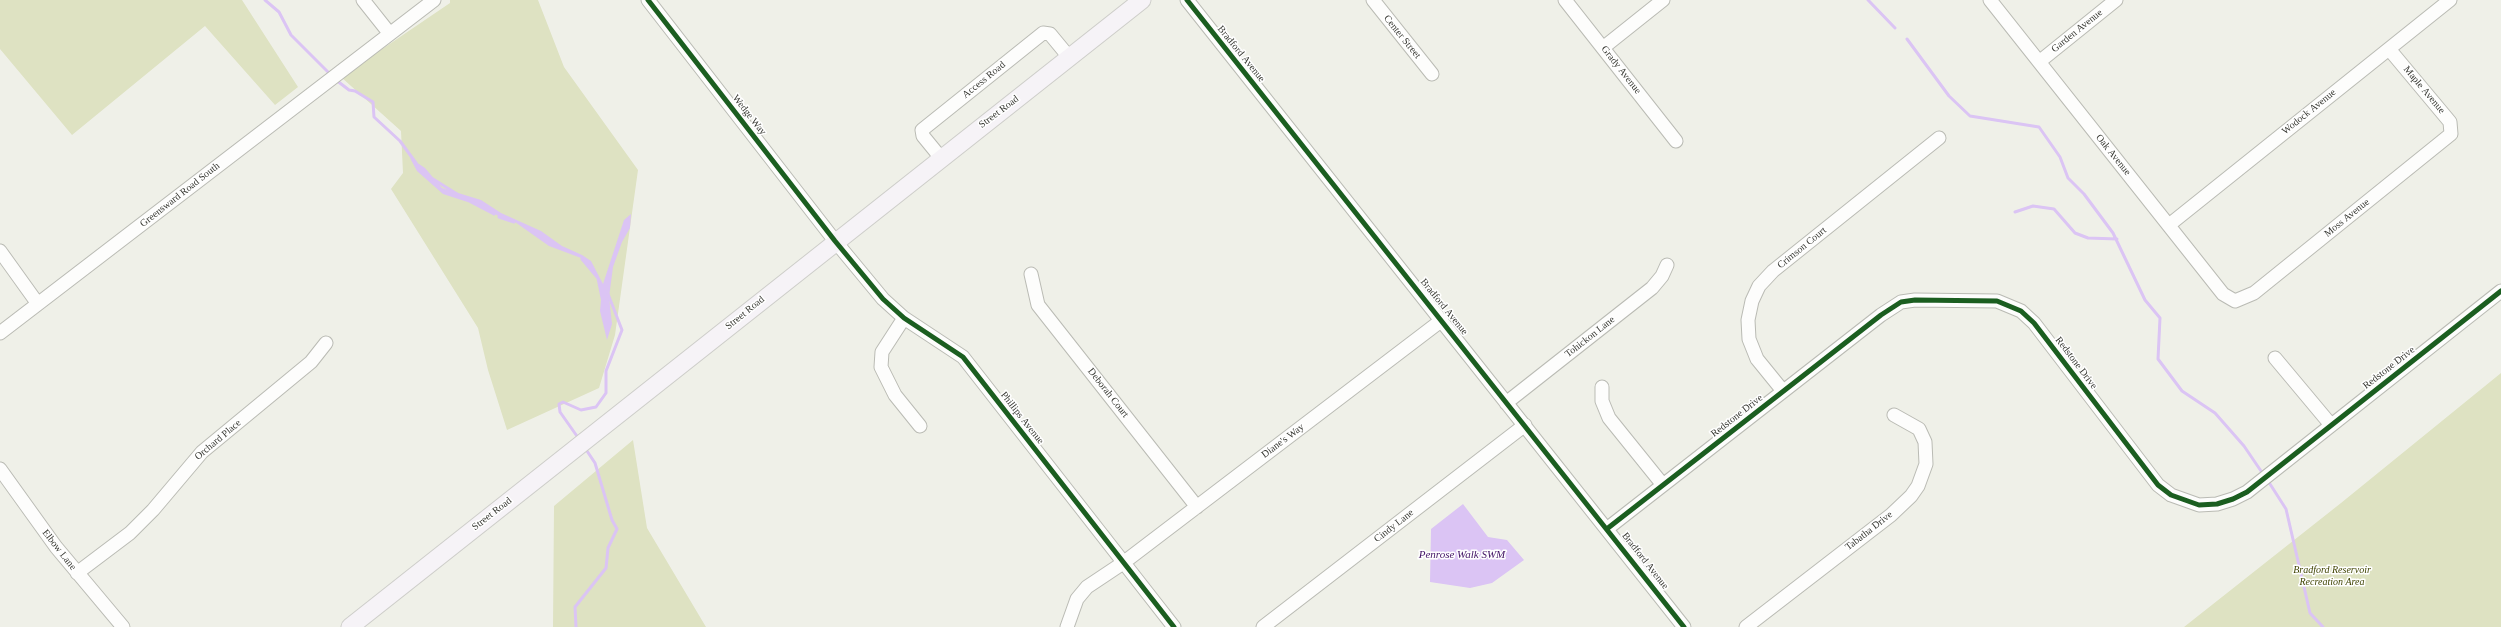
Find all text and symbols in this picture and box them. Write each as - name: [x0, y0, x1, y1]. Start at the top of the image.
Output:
- street label: Garden Avenue: [2049, 7, 2105, 55]
- street label: Center Street: [1381, 13, 1423, 61]
- street label: Bradford Avenue: [1215, 23, 1267, 85]
- street label: Grady Avenue: [1598, 44, 1644, 96]
- street label: Access Road: [960, 59, 1008, 101]
- street label: Maple Avenue: [2401, 64, 2447, 116]
- street label: Wodock Avenue: [2280, 87, 2338, 137]
- street label: Wedge Way: [729, 92, 769, 138]
- street label: Street Road: [977, 93, 1021, 131]
- street label: Oak Avenue: [2093, 132, 2133, 178]
- street label: Greensward Road South: [138, 160, 222, 230]
- street label: Moss Avenue: [2322, 196, 2372, 240]
- street label: Crimson Court: [1775, 225, 1829, 271]
- street label: Bradford Avenue: [1418, 276, 1470, 338]
- street label: Street Road: [723, 294, 767, 332]
- street label: Tohickon Lane: [1563, 314, 1617, 360]
- street label: Redstone Drive: [2052, 334, 2100, 392]
- street label: Redstone Drive: [2361, 344, 2417, 392]
- street label: Deborah Court: [1085, 366, 1131, 420]
- street label: Phillips Avenue: [998, 389, 1046, 447]
- street label: Redstone Drive: [1709, 392, 1765, 440]
- street label: Orchard Place: [192, 417, 244, 463]
- street label: Diane's Way: [1259, 421, 1307, 461]
- street label: Street Road: [470, 495, 514, 533]
- street label: Cindy Lane: [1372, 507, 1416, 545]
- street label: Tabatha Drive: [1843, 509, 1895, 553]
- street label: Elbow Lane: [39, 527, 79, 573]
- street label: Bradford Avenue: [1619, 530, 1671, 592]
- water label: Penrose Walk SWM: [1419, 548, 1505, 562]
- park label: Bradford Reservoir Recreation Area: [2293, 564, 2371, 588]

